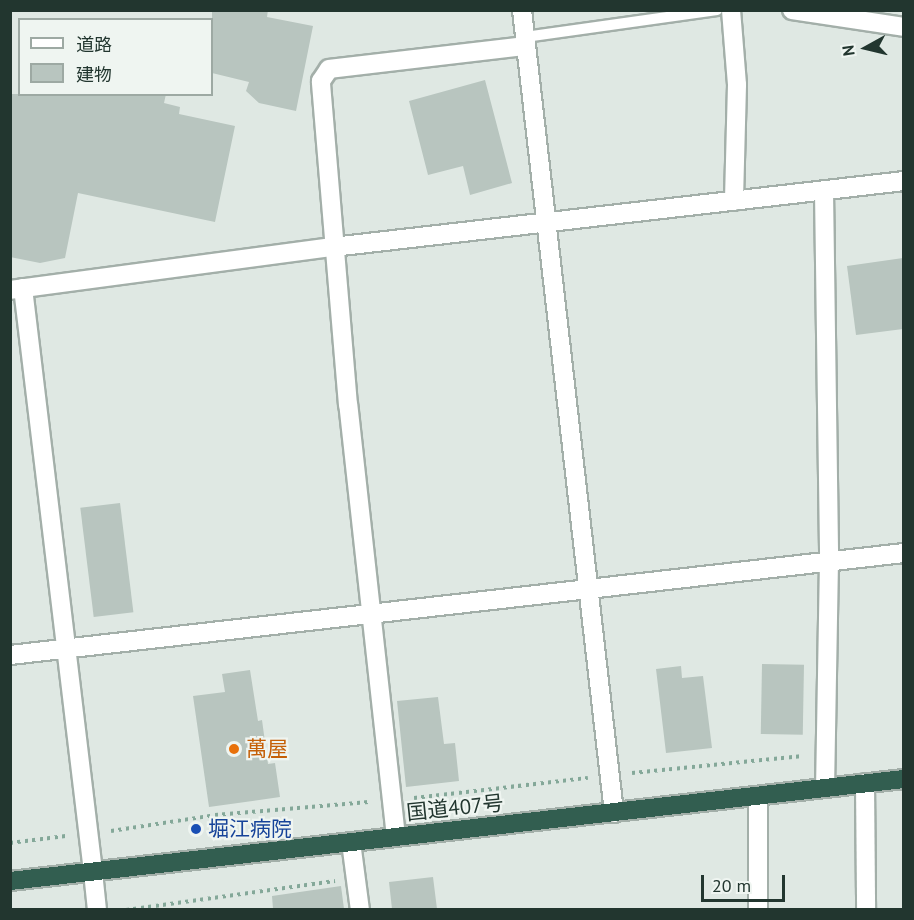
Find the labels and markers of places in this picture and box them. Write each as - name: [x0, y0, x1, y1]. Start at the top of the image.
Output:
- place label: 萬屋: [246, 736, 288, 762]
- marker: 萬屋: [227, 742, 241, 756]
- place label: 堀江病院: [208, 816, 292, 842]
- marker: 堀江病院: [189, 822, 203, 836]

